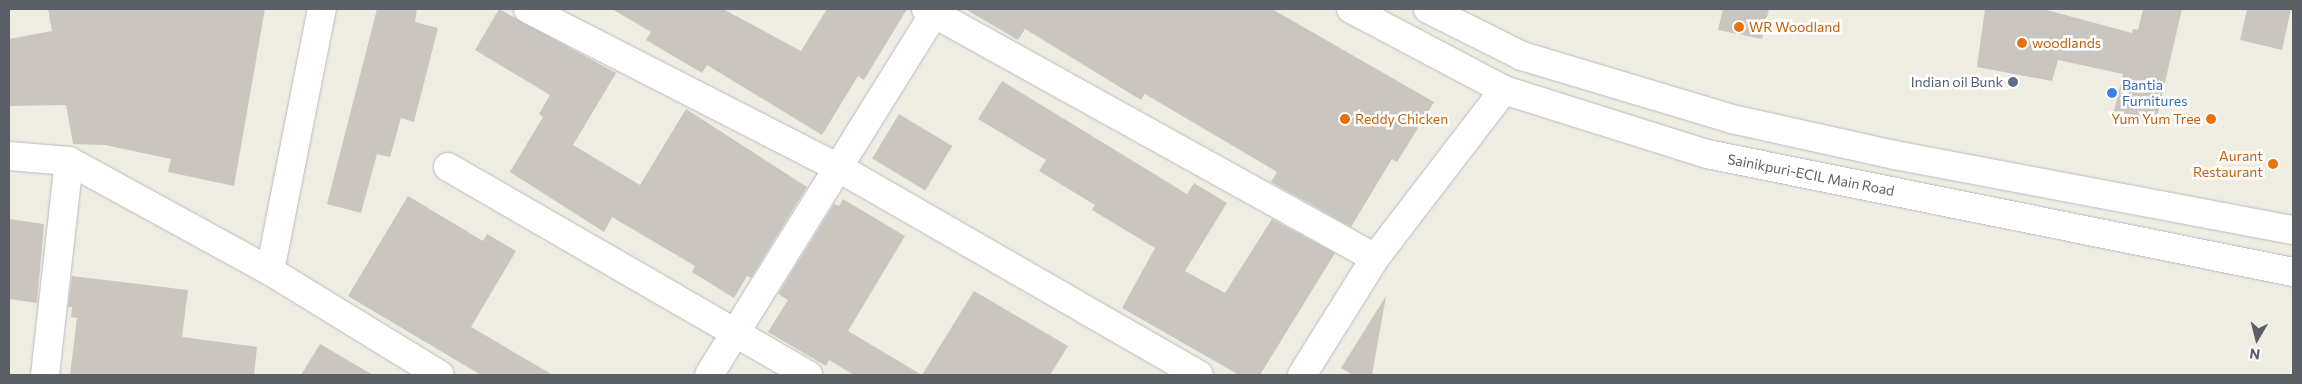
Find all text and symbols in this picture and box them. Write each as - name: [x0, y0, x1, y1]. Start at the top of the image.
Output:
- place label: WR Woodland: [1749, 19, 1840, 35]
- marker: WR Woodland: [1733, 21, 1745, 33]
- place label: woodlands: [2032, 35, 2101, 51]
- marker: woodlands: [2016, 37, 2028, 49]
- place label: Indian oil Bunk: [1911, 74, 2003, 90]
- marker: Indian oil Bunk: [2007, 76, 2019, 88]
- place label: Bantia Furnitures: [2122, 77, 2188, 110]
- marker: Bantia Furnitures: [2106, 87, 2118, 99]
- place label: Reddy Chicken: [1355, 111, 1448, 127]
- place label: Yum Yum Tree: [2111, 111, 2201, 127]
- marker: Reddy Chicken: [1339, 113, 1351, 125]
- marker: Yum Yum Tree: [2205, 113, 2217, 125]
- place label: Aurant Restaurant: [2193, 148, 2263, 180]
- street label: Sainikpuri-ECIL Main Road: [1726, 151, 1896, 199]
- marker: Aurant Restaurant: [2267, 158, 2279, 170]
- north arrow: [2232, 314, 2282, 364]
- text: N: [2248, 345, 2261, 363]

